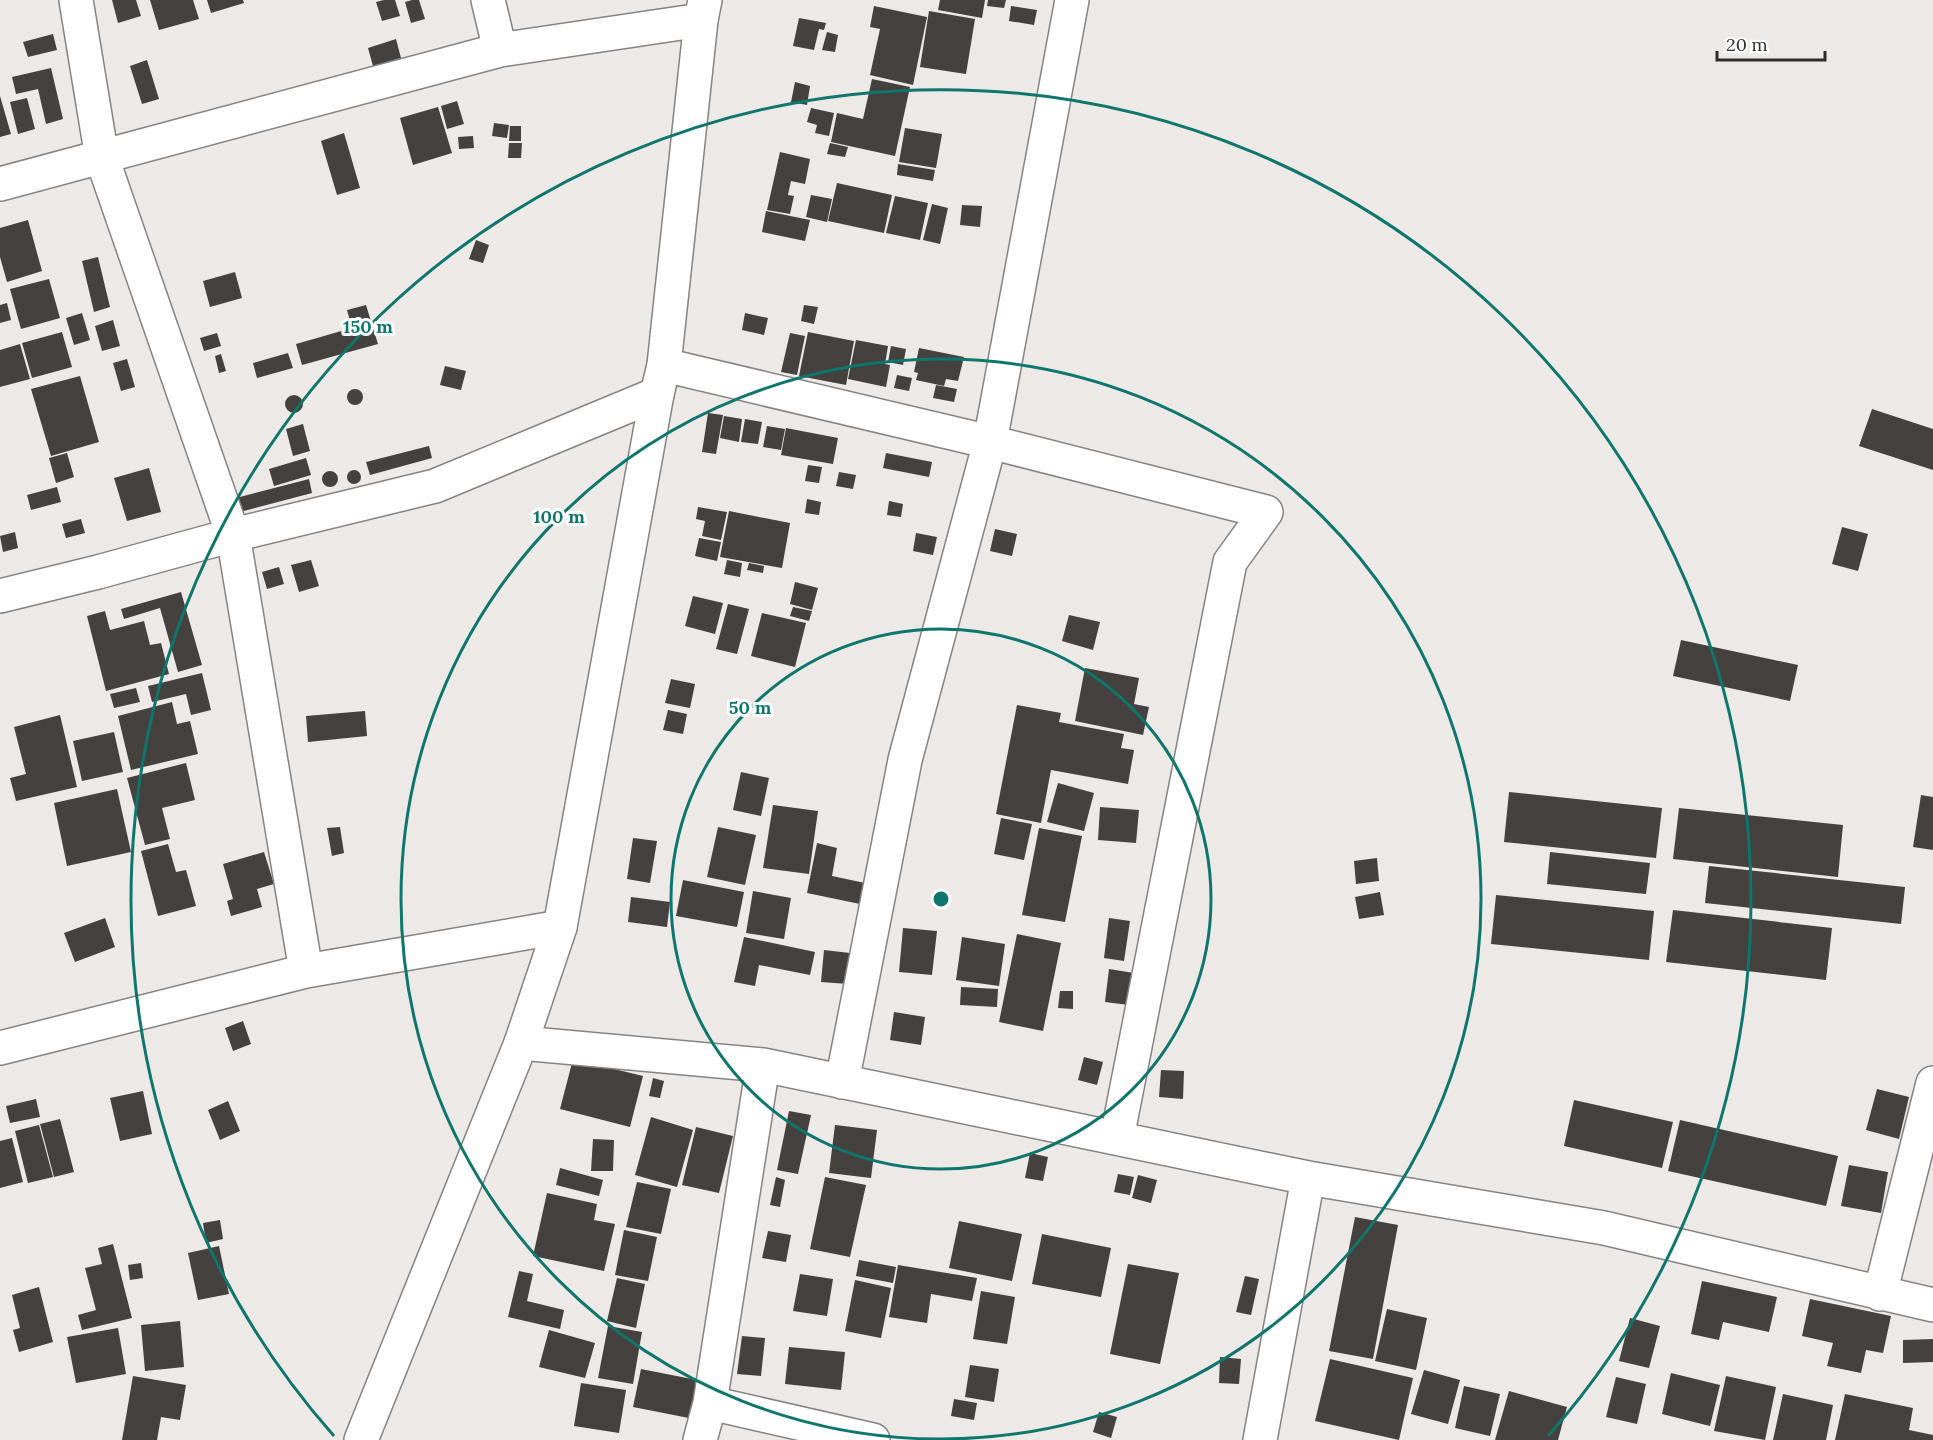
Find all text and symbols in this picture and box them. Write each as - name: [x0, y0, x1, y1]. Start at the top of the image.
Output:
- scale bar: [1717, 24, 1825, 62]
- text: 20 m: [1726, 33, 1768, 56]
- text: 150 m: [343, 315, 393, 338]
- text: 100 m: [533, 505, 585, 528]
- text: 50 m: [729, 696, 772, 719]
- centre of rings: [931, 889, 951, 909]

